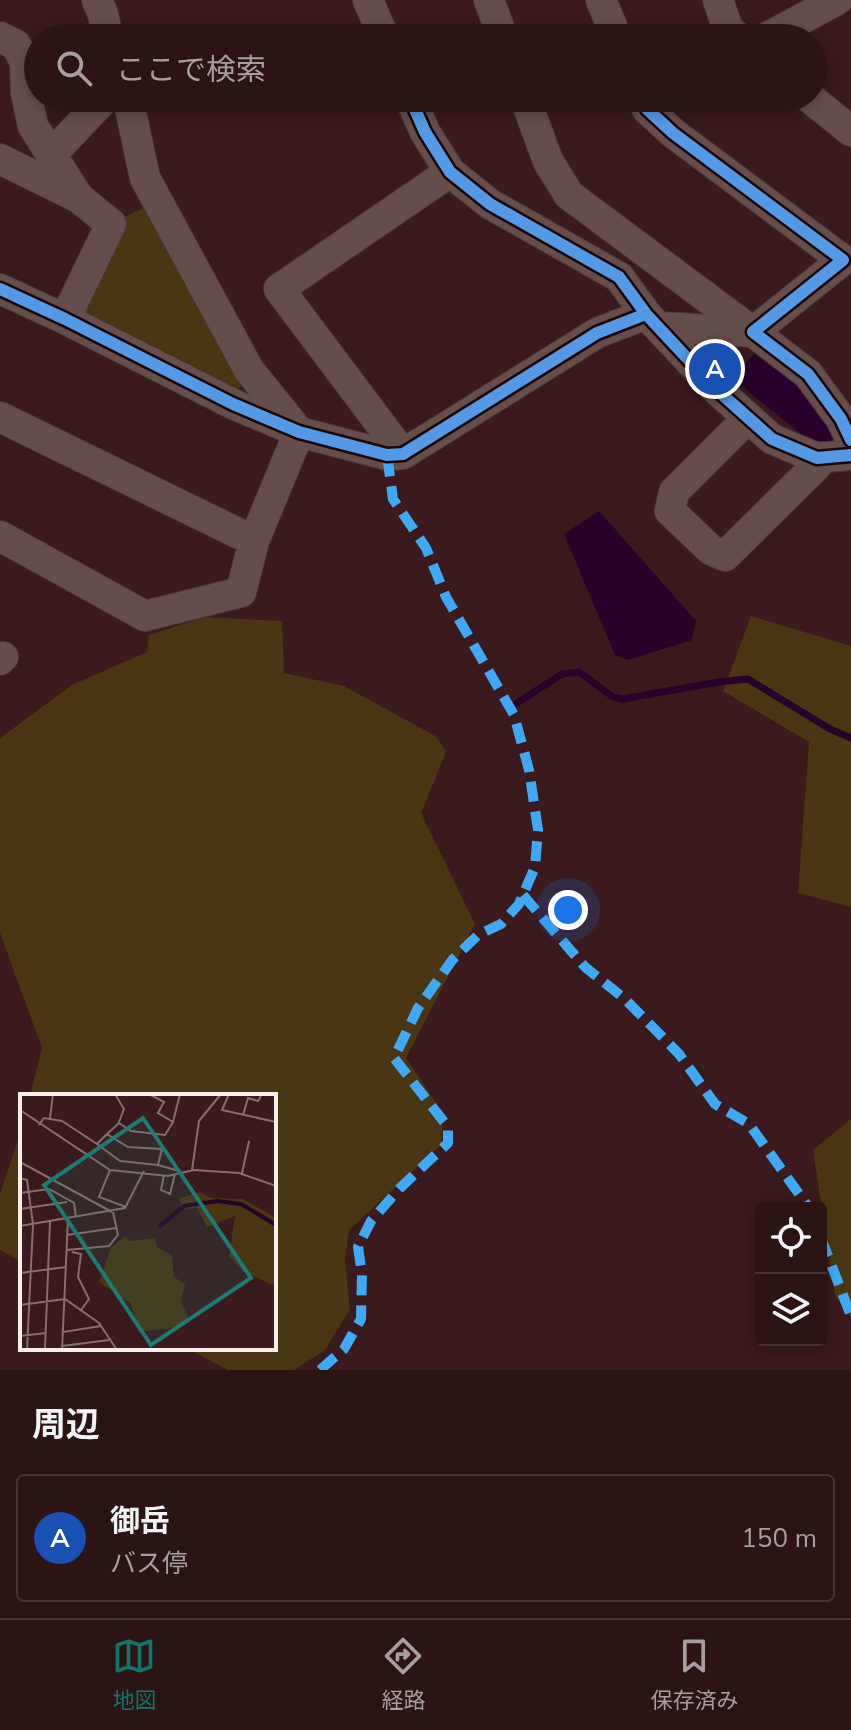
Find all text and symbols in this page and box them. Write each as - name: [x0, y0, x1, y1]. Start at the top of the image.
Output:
- search box: [24, 24, 827, 112]
- icon: search: [52, 46, 96, 90]
- text: ここで検索: [116, 50, 266, 91]
- pin: A: [689, 339, 741, 399]
- your location: [548, 890, 588, 930]
- inset map: [20, 1094, 276, 1350]
- map controls: [755, 1202, 827, 1346]
- button: locate: [755, 1202, 827, 1274]
- button: layers: [755, 1274, 827, 1346]
- text: 周辺: [32, 1402, 100, 1448]
- text: 御岳: [110, 1501, 170, 1542]
- text: A: [50, 1521, 70, 1556]
- text: 150 m: [741, 1521, 817, 1556]
- text: バス停: [110, 1546, 188, 1581]
- tab: 地図: [112, 1634, 157, 1716]
- tab: 経路: [381, 1634, 426, 1716]
- tab: 保存済み: [650, 1634, 739, 1716]

